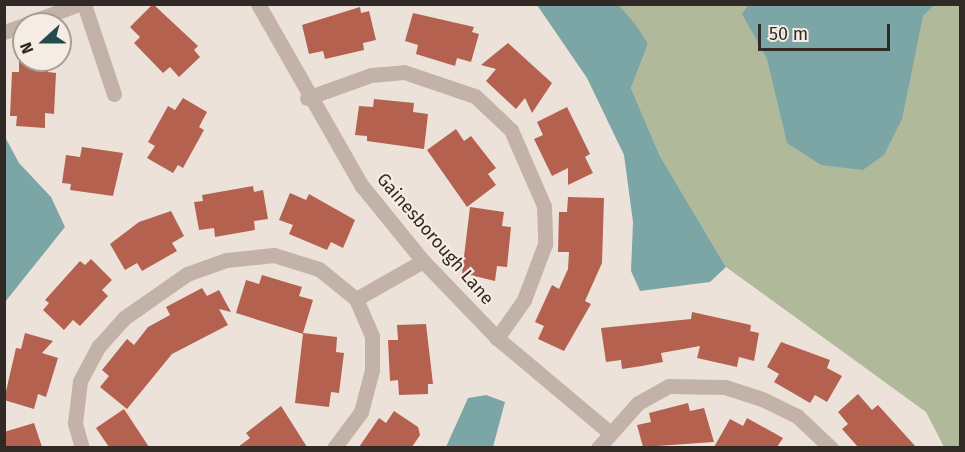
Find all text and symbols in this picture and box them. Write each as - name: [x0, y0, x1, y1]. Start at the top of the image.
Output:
- north arrow: [12, 12, 72, 72]
- scale bar: [761, 12, 893, 50]
- text: 50 m: [769, 23, 808, 45]
- text: N: [16, 40, 37, 56]
- street label: Gainesborough Lane: [372, 169, 498, 309]

